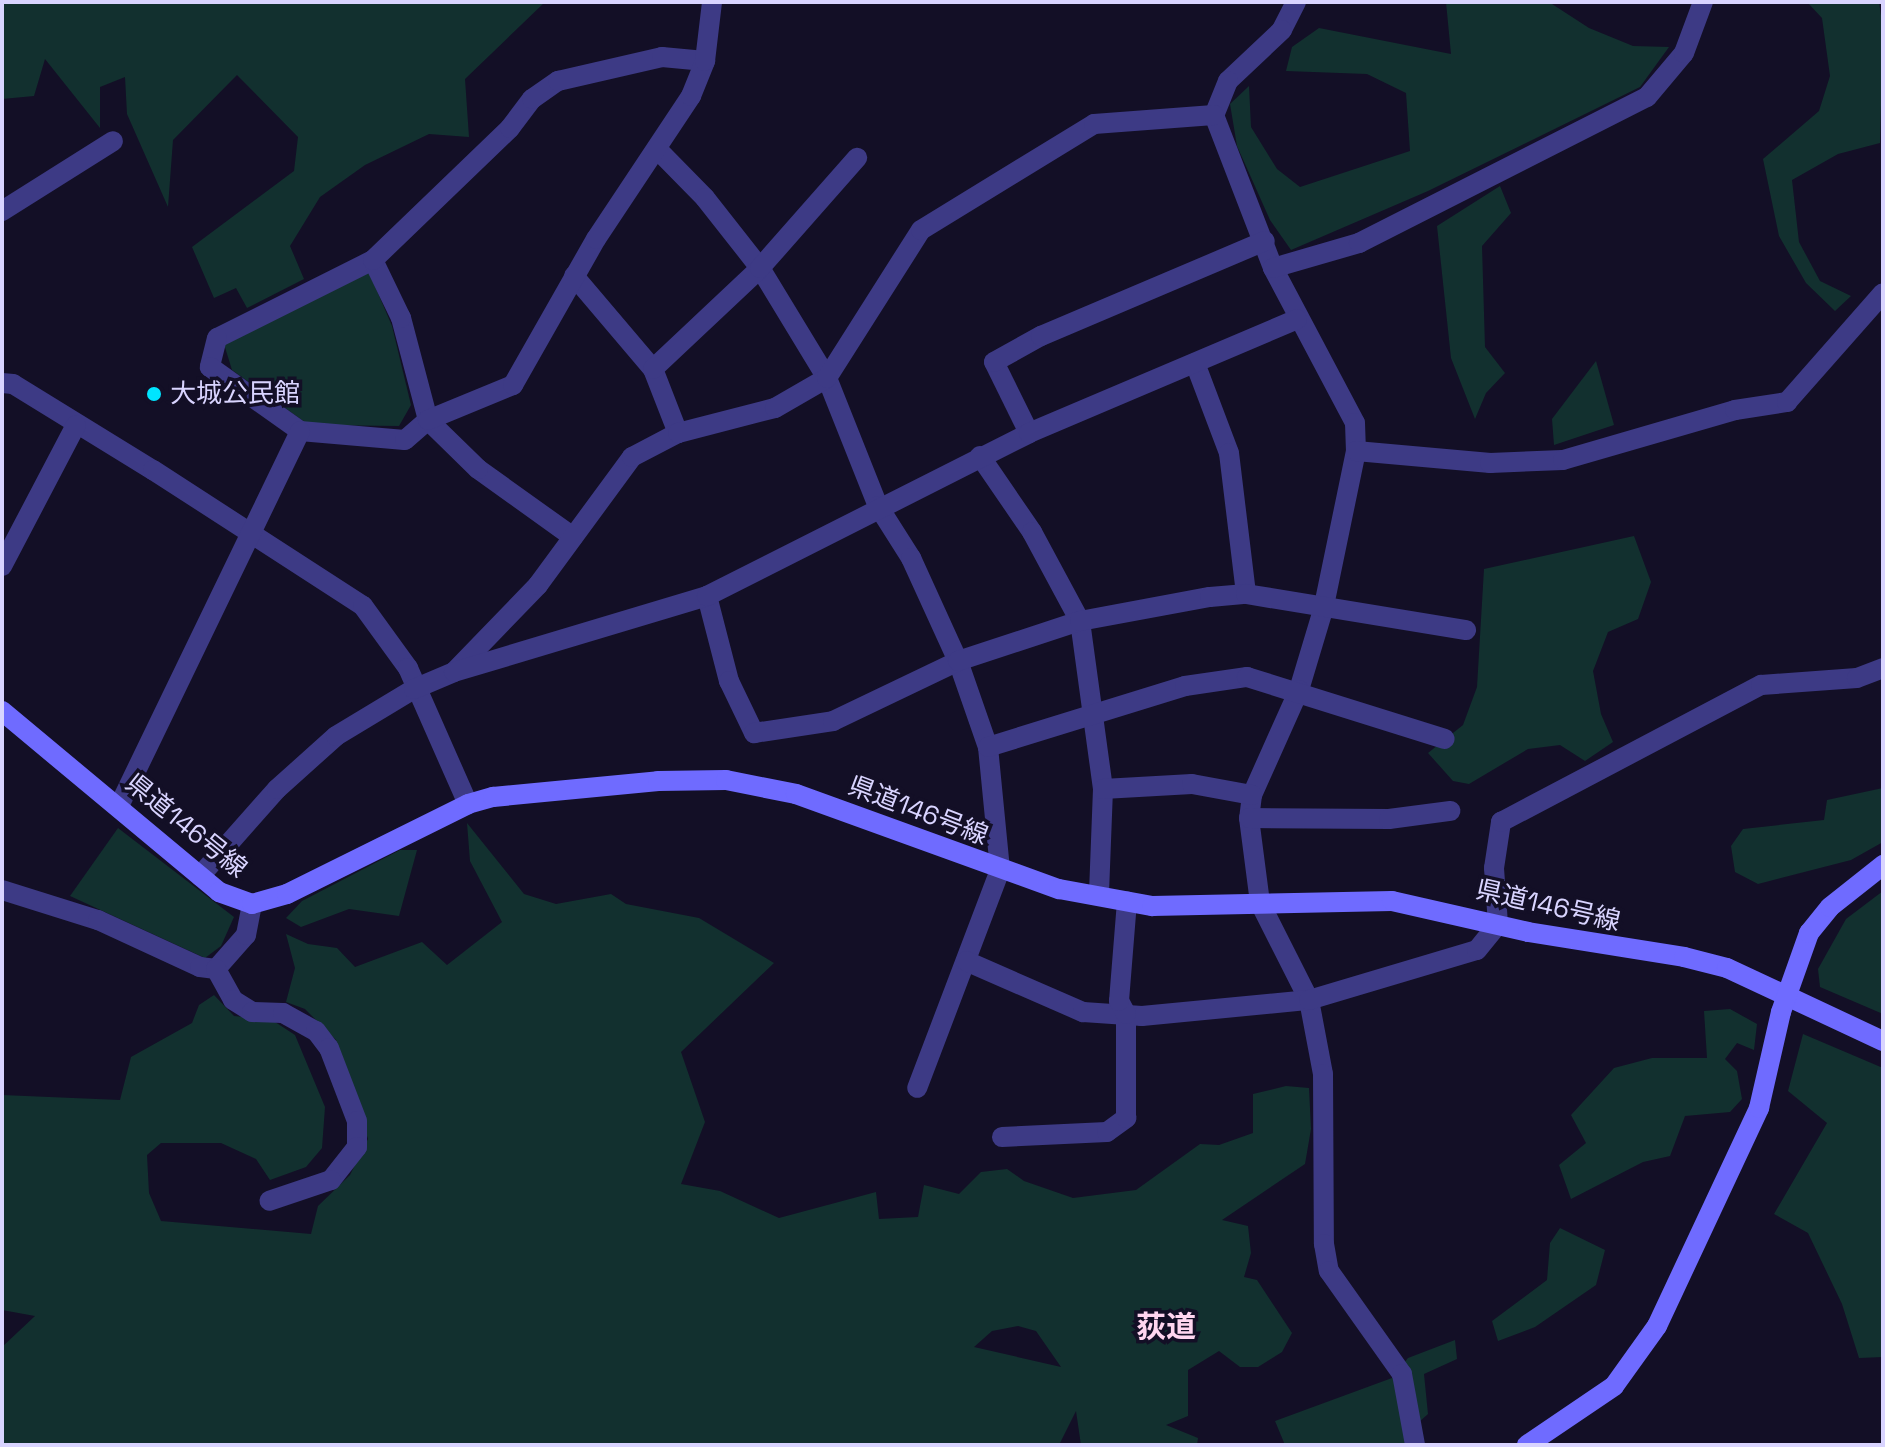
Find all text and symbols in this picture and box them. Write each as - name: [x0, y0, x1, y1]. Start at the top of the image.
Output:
- place label: 大城公民館: [170, 378, 300, 410]
- marker: 大城公民館: [145, 385, 163, 403]
- street label: 県道146号線: [119, 768, 253, 884]
- street label: 県道146号線: [844, 770, 992, 852]
- street label: 県道146号線: [1473, 874, 1623, 938]
- district label: 荻道: [1136, 1309, 1196, 1345]

